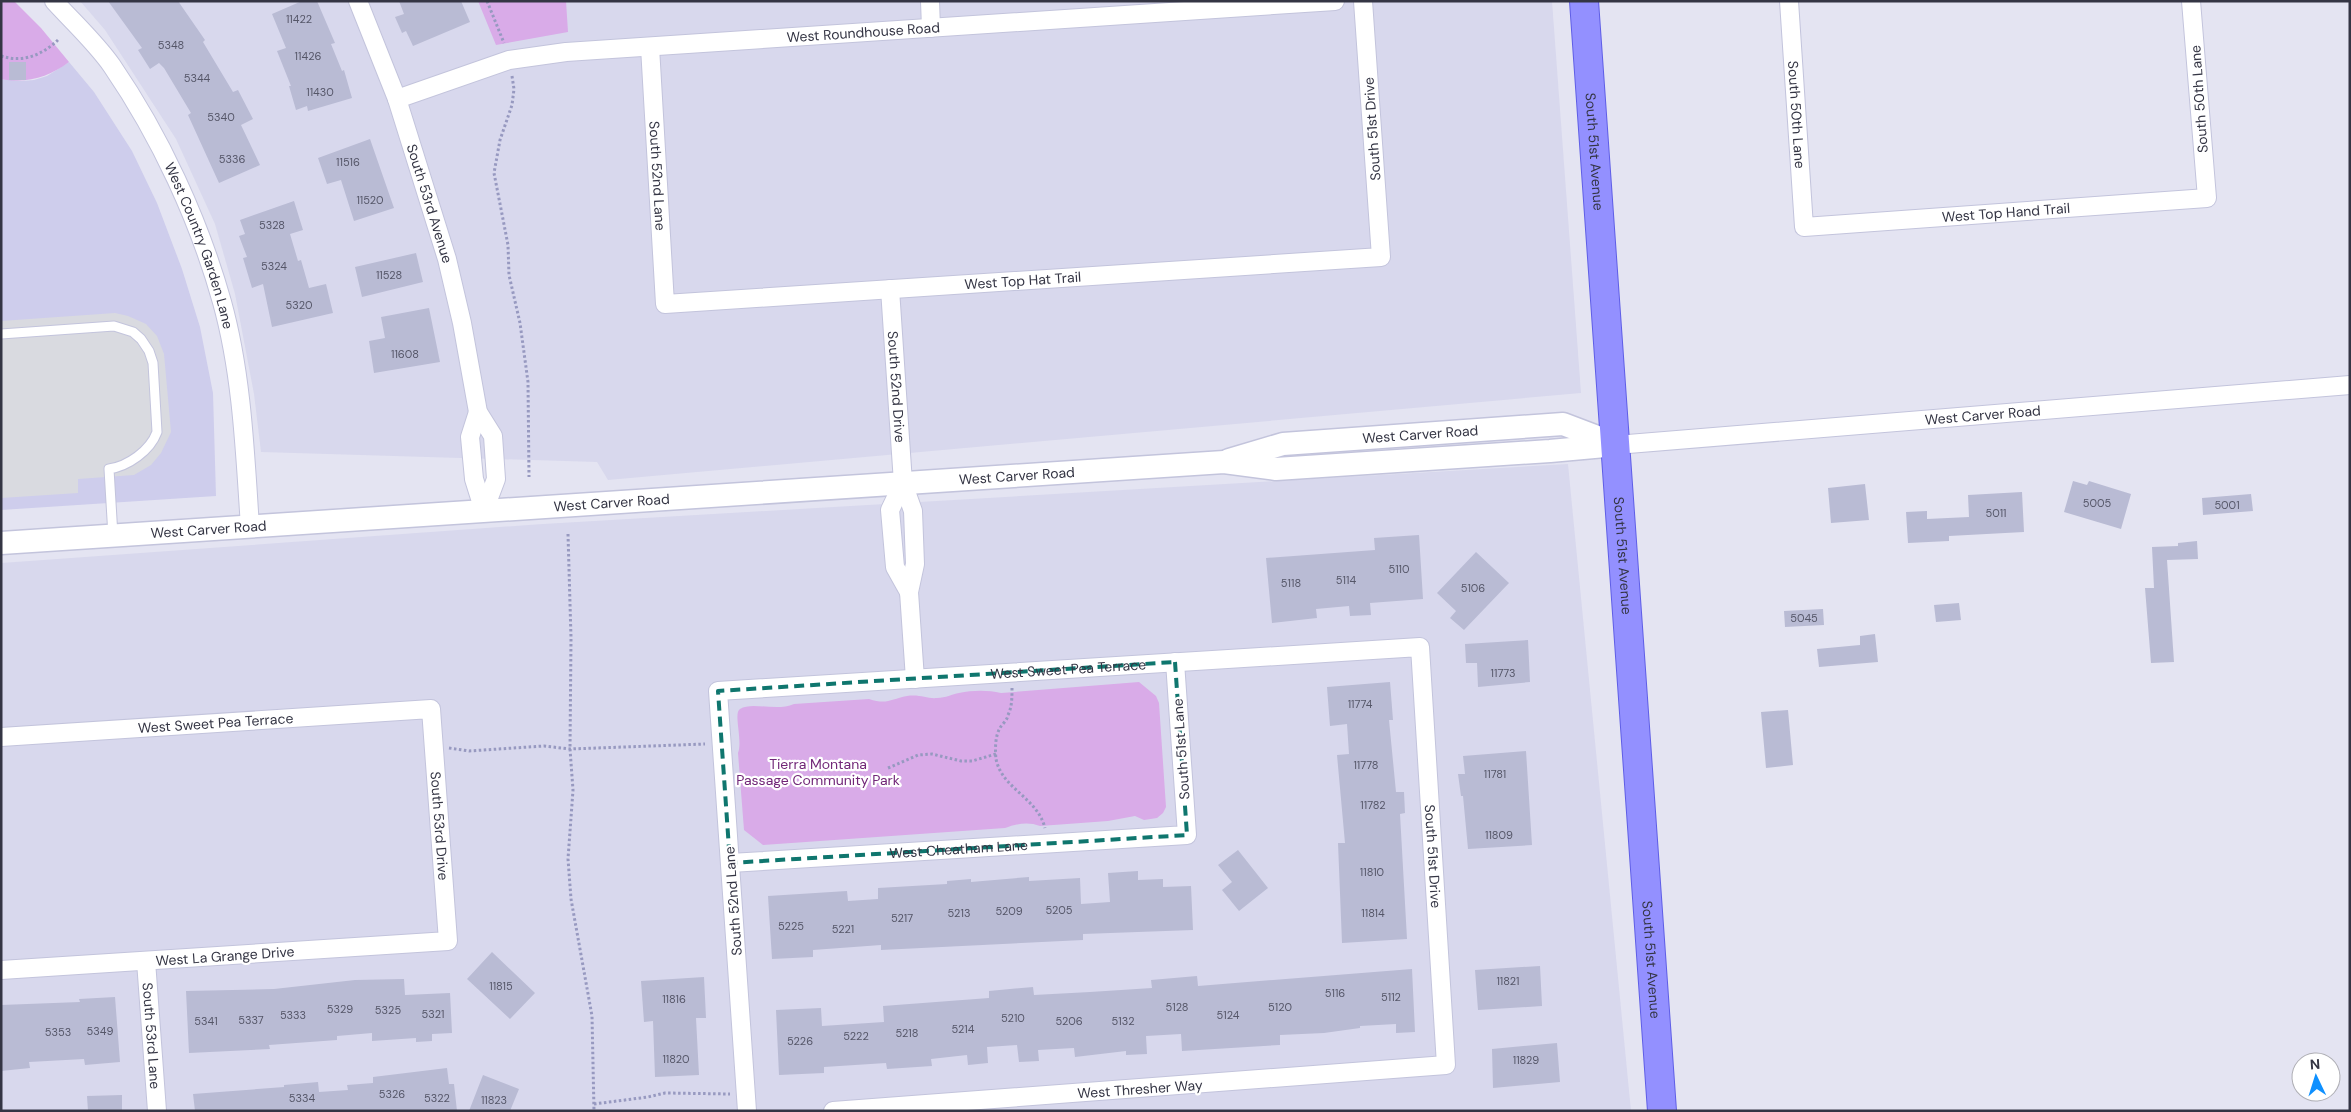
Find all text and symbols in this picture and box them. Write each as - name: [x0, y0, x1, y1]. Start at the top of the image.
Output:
- house number: 11422: [286, 12, 312, 26]
- street label: West Roundhouse Road: [786, 18, 940, 46]
- house number: 5348: [158, 38, 184, 52]
- street label: South 50th Lane: [2186, 44, 2212, 154]
- house number: 11426: [295, 49, 321, 63]
- street label: South 50th Lane: [1784, 60, 1809, 169]
- house number: 5344: [184, 71, 211, 85]
- street label: South 51st Drive: [1359, 77, 1385, 181]
- house number: 11430: [306, 85, 334, 99]
- street label: South 51st Avenue: [1581, 92, 1608, 211]
- house number: 5340: [207, 110, 235, 124]
- street label: South 52nd Lane: [645, 120, 670, 231]
- street label: South 53rd Avenue: [403, 142, 457, 265]
- house number: 5336: [219, 152, 245, 166]
- house number: 11516: [336, 155, 360, 169]
- street label: West Country Garden Lane: [161, 159, 237, 331]
- house number: 11520: [356, 193, 384, 207]
- street label: West Top Hand Trail: [1941, 199, 2071, 226]
- house number: 5328: [259, 218, 285, 232]
- house number: 5324: [261, 259, 287, 273]
- house number: 11528: [376, 268, 402, 282]
- street label: West Top Hat Trail: [964, 268, 1082, 293]
- house number: 5320: [286, 298, 312, 312]
- street label: South 52nd Drive: [884, 330, 909, 443]
- house number: 11608: [391, 347, 419, 361]
- street label: West Carver Road: [1924, 401, 2041, 429]
- street label: West Carver Road: [1362, 421, 1479, 447]
- street label: West Carver Road: [958, 463, 1075, 489]
- street label: West Carver Road: [553, 490, 670, 515]
- street label: South 51st Avenue: [1610, 496, 1636, 615]
- house number: 5005: [2083, 496, 2112, 510]
- house number: 5001: [2214, 498, 2240, 512]
- house number: 5011: [1985, 506, 2007, 520]
- street label: West Carver Road: [150, 516, 267, 542]
- house number: 5110: [1388, 562, 1410, 576]
- house number: 5114: [1336, 573, 1356, 587]
- house number: 5118: [1281, 576, 1301, 590]
- house number: 5106: [1461, 581, 1485, 595]
- house number: 5045: [1790, 611, 1818, 625]
- street label: West Sweet Pea Terrace: [990, 655, 1147, 683]
- house number: 11773: [1491, 666, 1515, 680]
- house number: 11774: [1348, 697, 1373, 711]
- street label: South 51st Lane: [1168, 698, 1194, 800]
- street label: West Sweet Pea Terrace: [137, 709, 294, 737]
- park label: Tierra Montana Passage Community Park: [736, 755, 900, 789]
- house number: 11778: [1353, 758, 1379, 772]
- house number: 11781: [1484, 767, 1506, 781]
- street label: South 53rd Drive: [427, 771, 453, 881]
- house number: 11782: [1360, 798, 1386, 812]
- street label: South 51st Drive: [1421, 804, 1445, 909]
- house number: 11809: [1485, 828, 1513, 842]
- street label: West Cheatham Lane: [889, 836, 1028, 862]
- street label: South 52nd Lane: [720, 846, 746, 956]
- house number: 11810: [1360, 865, 1384, 879]
- street label: South 51st Avenue: [1638, 900, 1664, 1019]
- house number: 5205: [1046, 903, 1073, 917]
- house number: 5209: [995, 904, 1023, 918]
- house number: 5213: [948, 906, 970, 920]
- house number: 11814: [1361, 906, 1385, 920]
- house number: 5217: [891, 911, 913, 925]
- house number: 5225: [778, 919, 804, 933]
- house number: 5221: [832, 922, 854, 936]
- street label: West La Grange Drive: [155, 942, 295, 970]
- house number: 11821: [1496, 974, 1520, 988]
- house number: 11815: [489, 979, 513, 993]
- street label: South 53rd Lane: [139, 982, 164, 1090]
- house number: 5116: [1325, 986, 1345, 1000]
- house number: 5112: [1381, 990, 1401, 1004]
- house number: 11816: [662, 992, 686, 1006]
- house number: 5128: [1166, 1000, 1188, 1014]
- house number: 5120: [1268, 1000, 1292, 1014]
- house number: 5329: [327, 1002, 353, 1016]
- house number: 5325: [375, 1003, 401, 1017]
- house number: 5321: [422, 1007, 444, 1021]
- house number: 5333: [280, 1008, 306, 1022]
- house number: 5124: [1217, 1008, 1240, 1022]
- house number: 5210: [1001, 1011, 1025, 1025]
- house number: 5337: [238, 1013, 264, 1027]
- house number: 5341: [194, 1014, 218, 1028]
- house number: 5206: [1055, 1014, 1083, 1028]
- house number: 5132: [1112, 1014, 1134, 1028]
- house number: 5214: [952, 1022, 975, 1036]
- house number: 5349: [87, 1024, 113, 1038]
- house number: 5353: [45, 1025, 71, 1039]
- house number: 5218: [896, 1026, 918, 1040]
- house number: 5222: [843, 1029, 869, 1043]
- house number: 5226: [787, 1034, 813, 1048]
- house number: 11820: [662, 1052, 690, 1066]
- north arrow: [2291, 1052, 2341, 1102]
- house number: 11829: [1513, 1053, 1539, 1067]
- text: N: [2309, 1055, 2321, 1073]
- street label: West Thresher Way: [1077, 1076, 1203, 1102]
- house number: 5326: [379, 1087, 405, 1101]
- house number: 5334: [289, 1091, 316, 1105]
- house number: 5322: [424, 1091, 450, 1105]
- house number: 11823: [481, 1093, 507, 1107]

